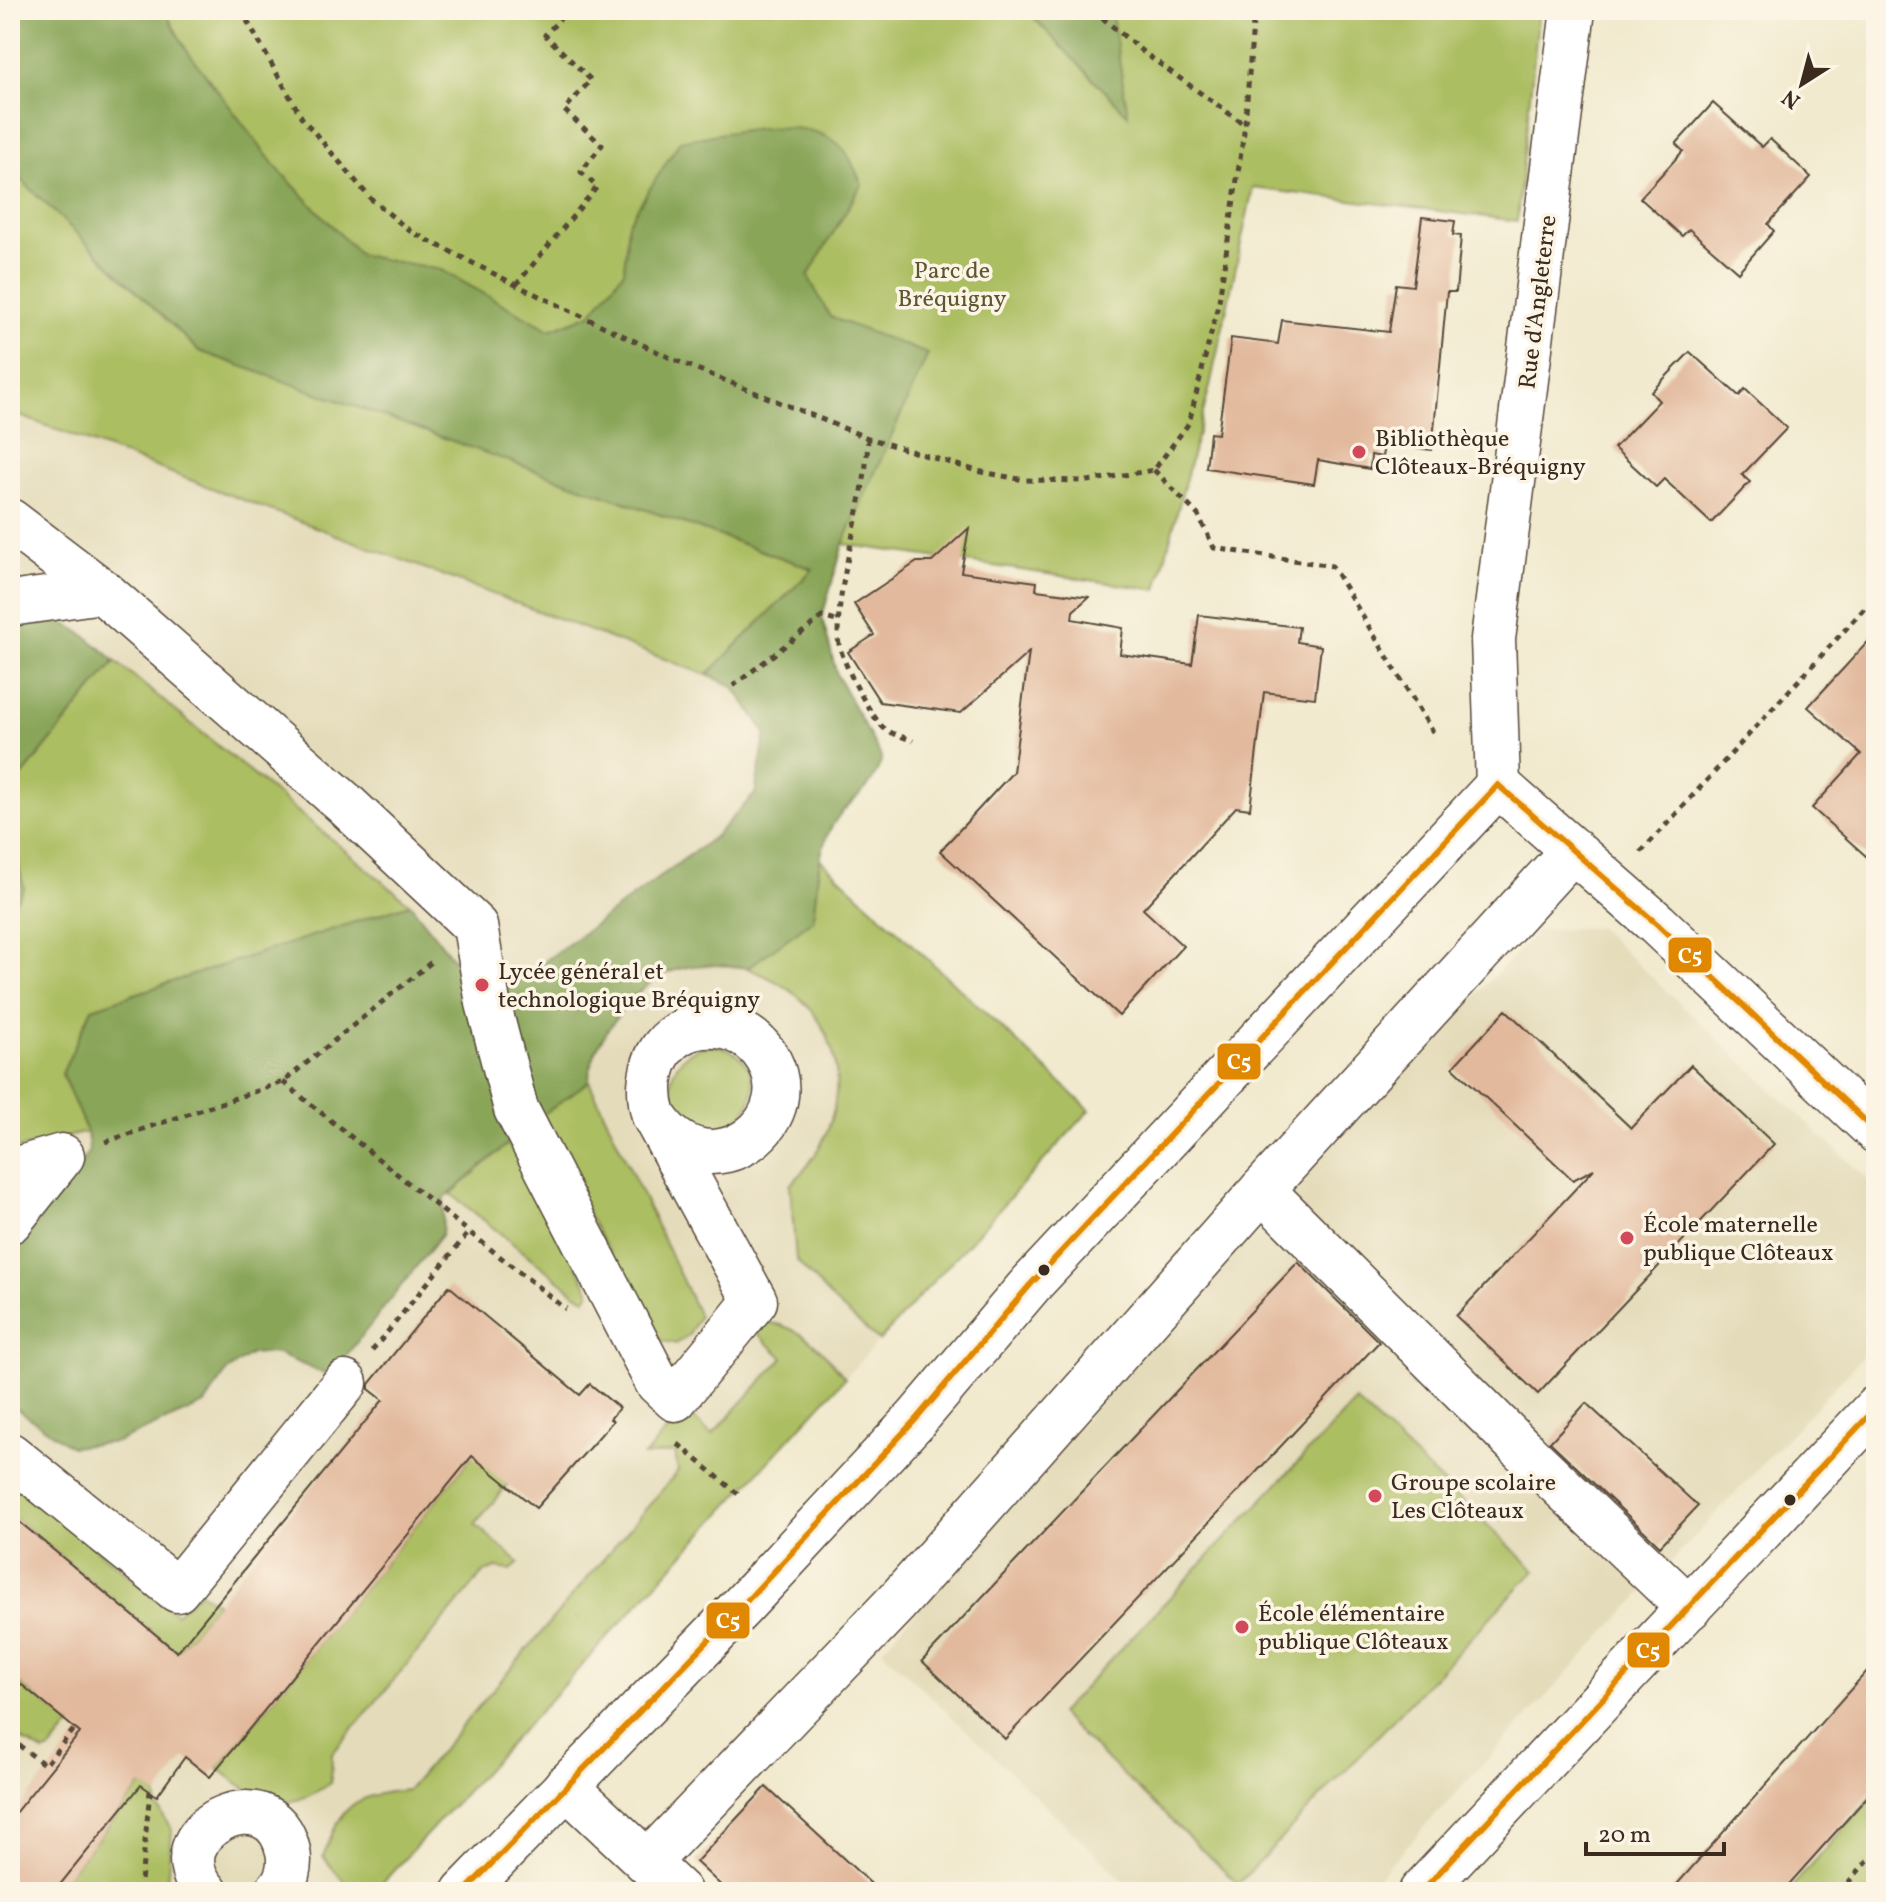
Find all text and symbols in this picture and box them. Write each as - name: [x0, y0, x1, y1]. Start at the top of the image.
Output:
- north arrow: [1762, 44, 1842, 124]
- text: N: [1776, 81, 1807, 115]
- street label: Rue d'Angleterre: [1511, 213, 1567, 391]
- park label: Parc de Bréquigny: [898, 255, 1006, 317]
- place label: Bibliothèque Clôteaux-Bréquigny: [1375, 423, 1586, 485]
- marker: Bibliothèque Clôteaux-Bréquigny: [1350, 443, 1368, 461]
- line badge: C5: [1667, 936, 1713, 974]
- text: C5: [1678, 942, 1702, 973]
- place label: Lycée général et technologique Bréquigny: [498, 956, 760, 1018]
- marker: Lycée général et technologique Bréquigny: [473, 976, 491, 994]
- line badge: C5: [1216, 1042, 1262, 1081]
- text: C5: [1227, 1048, 1251, 1079]
- place label: École maternelle publique Clôteaux: [1643, 1209, 1834, 1271]
- marker: École maternelle publique Clôteaux: [1618, 1229, 1636, 1247]
- unlabelled marker: [1036, 1262, 1052, 1278]
- place label: Groupe scolaire Les Clôteaux: [1391, 1467, 1556, 1529]
- marker: Groupe scolaire Les Clôteaux: [1366, 1487, 1384, 1505]
- unlabelled marker: [1782, 1492, 1798, 1508]
- place label: École élémentaire publique Clôteaux: [1258, 1598, 1449, 1660]
- line badge: C5: [705, 1601, 751, 1640]
- text: C5: [716, 1607, 740, 1638]
- marker: École élémentaire publique Clôteaux: [1233, 1618, 1251, 1636]
- line badge: C5: [1626, 1631, 1671, 1669]
- text: C5: [1636, 1637, 1660, 1668]
- scale bar: [1586, 1806, 1724, 1856]
- text: 20 m: [1598, 1819, 1651, 1853]

